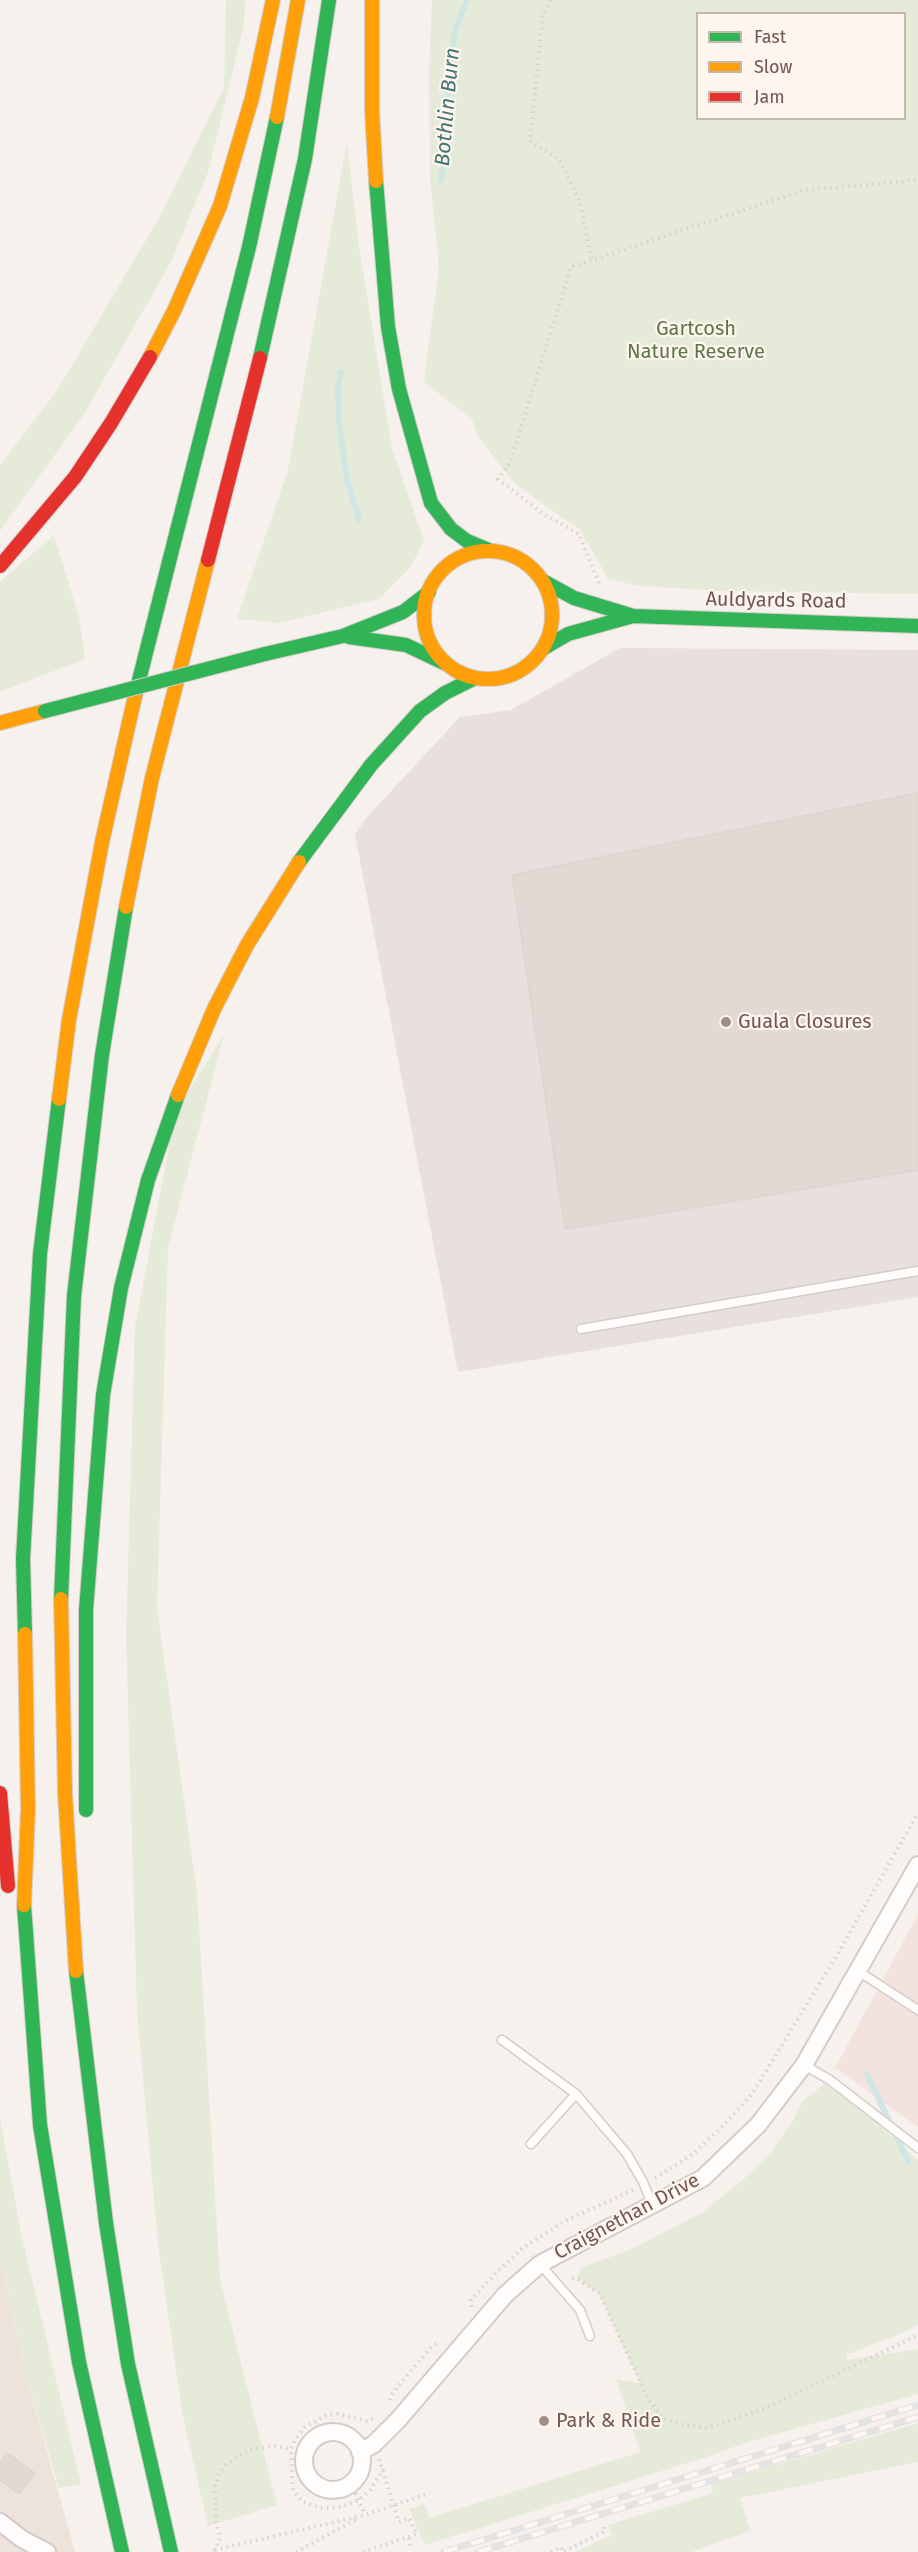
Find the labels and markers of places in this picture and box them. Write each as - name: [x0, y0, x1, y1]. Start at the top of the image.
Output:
- place label: Guala Closures: [738, 1010, 872, 1034]
- marker: Guala Closures: [719, 1015, 733, 1029]
- place label: Park & Ride: [556, 2409, 661, 2433]
- marker: Park & Ride: [537, 2414, 551, 2428]

